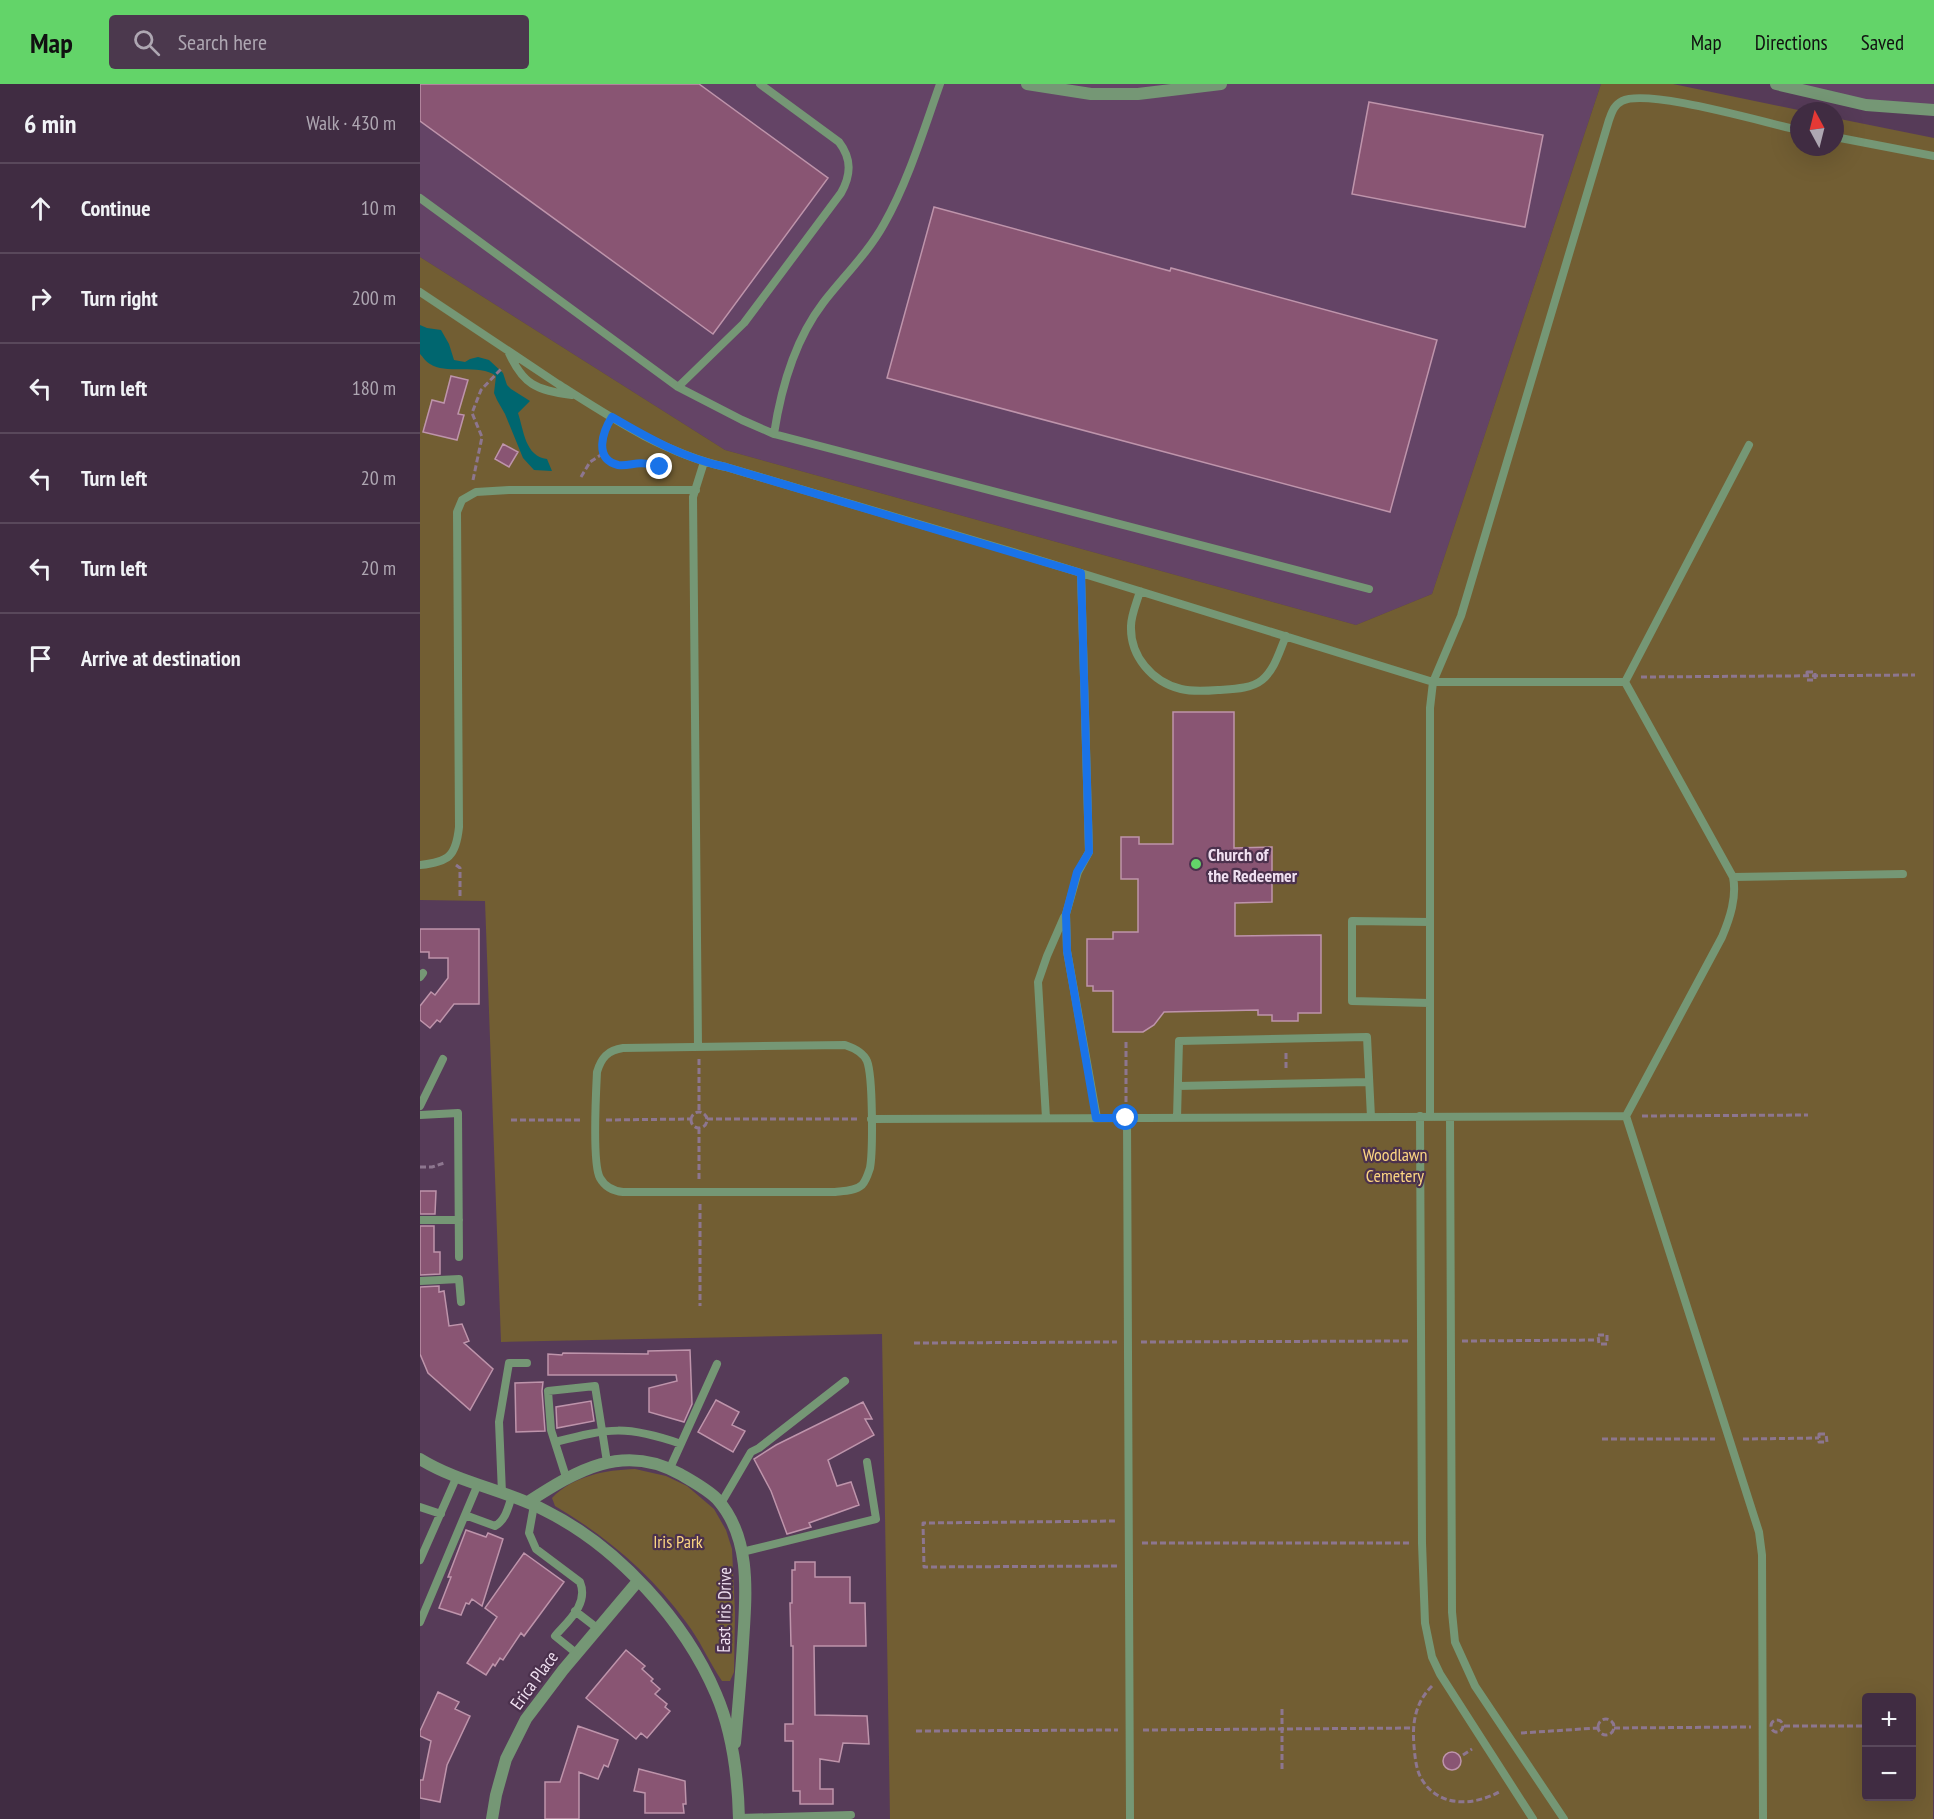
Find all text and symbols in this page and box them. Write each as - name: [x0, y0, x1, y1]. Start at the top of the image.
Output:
- search box: [109, 15, 529, 69]
- text: Map: [30, 24, 73, 61]
- icon: search: [130, 26, 163, 59]
- text: Search here: [178, 28, 267, 56]
- text: Map: [1691, 29, 1722, 56]
- text: Directions: [1755, 29, 1828, 56]
- text: Saved: [1861, 29, 1904, 56]
- north arrow: [1790, 102, 1844, 156]
- text: 6 min: [24, 107, 77, 140]
- text: Walk · 430 m: [306, 110, 396, 136]
- icon: ahead: [24, 192, 57, 225]
- text: Continue: [81, 194, 151, 222]
- text: 10 m: [361, 195, 396, 221]
- icon: right: [24, 282, 57, 315]
- text: Turn right: [81, 284, 158, 312]
- text: 200 m: [352, 285, 396, 311]
- icon: left: [24, 372, 57, 405]
- text: Turn left: [81, 374, 147, 402]
- text: 180 m: [352, 375, 396, 401]
- route end: [646, 453, 672, 479]
- icon: left: [24, 462, 57, 495]
- text: Turn left: [81, 464, 147, 492]
- text: 20 m: [361, 465, 396, 491]
- icon: left: [24, 552, 57, 585]
- text: Turn left: [81, 554, 147, 582]
- text: 20 m: [361, 555, 396, 581]
- icon: arrive: [24, 642, 57, 675]
- text: Arrive at destination: [81, 644, 241, 672]
- place label: Church of the Redeemer: [1208, 843, 1298, 887]
- marker: Church of the Redeemer: [1189, 857, 1203, 871]
- route start: [1112, 1104, 1138, 1130]
- park label: Woodlawn Cemetery: [1363, 1143, 1427, 1187]
- park label: Iris Park: [653, 1530, 703, 1553]
- street label: East Iris Drive: [712, 1567, 736, 1653]
- street label: Erica Place: [505, 1646, 563, 1714]
- map controls: [1862, 1693, 1916, 1801]
- button: +: [1862, 1693, 1916, 1747]
- button: −: [1862, 1747, 1916, 1801]

